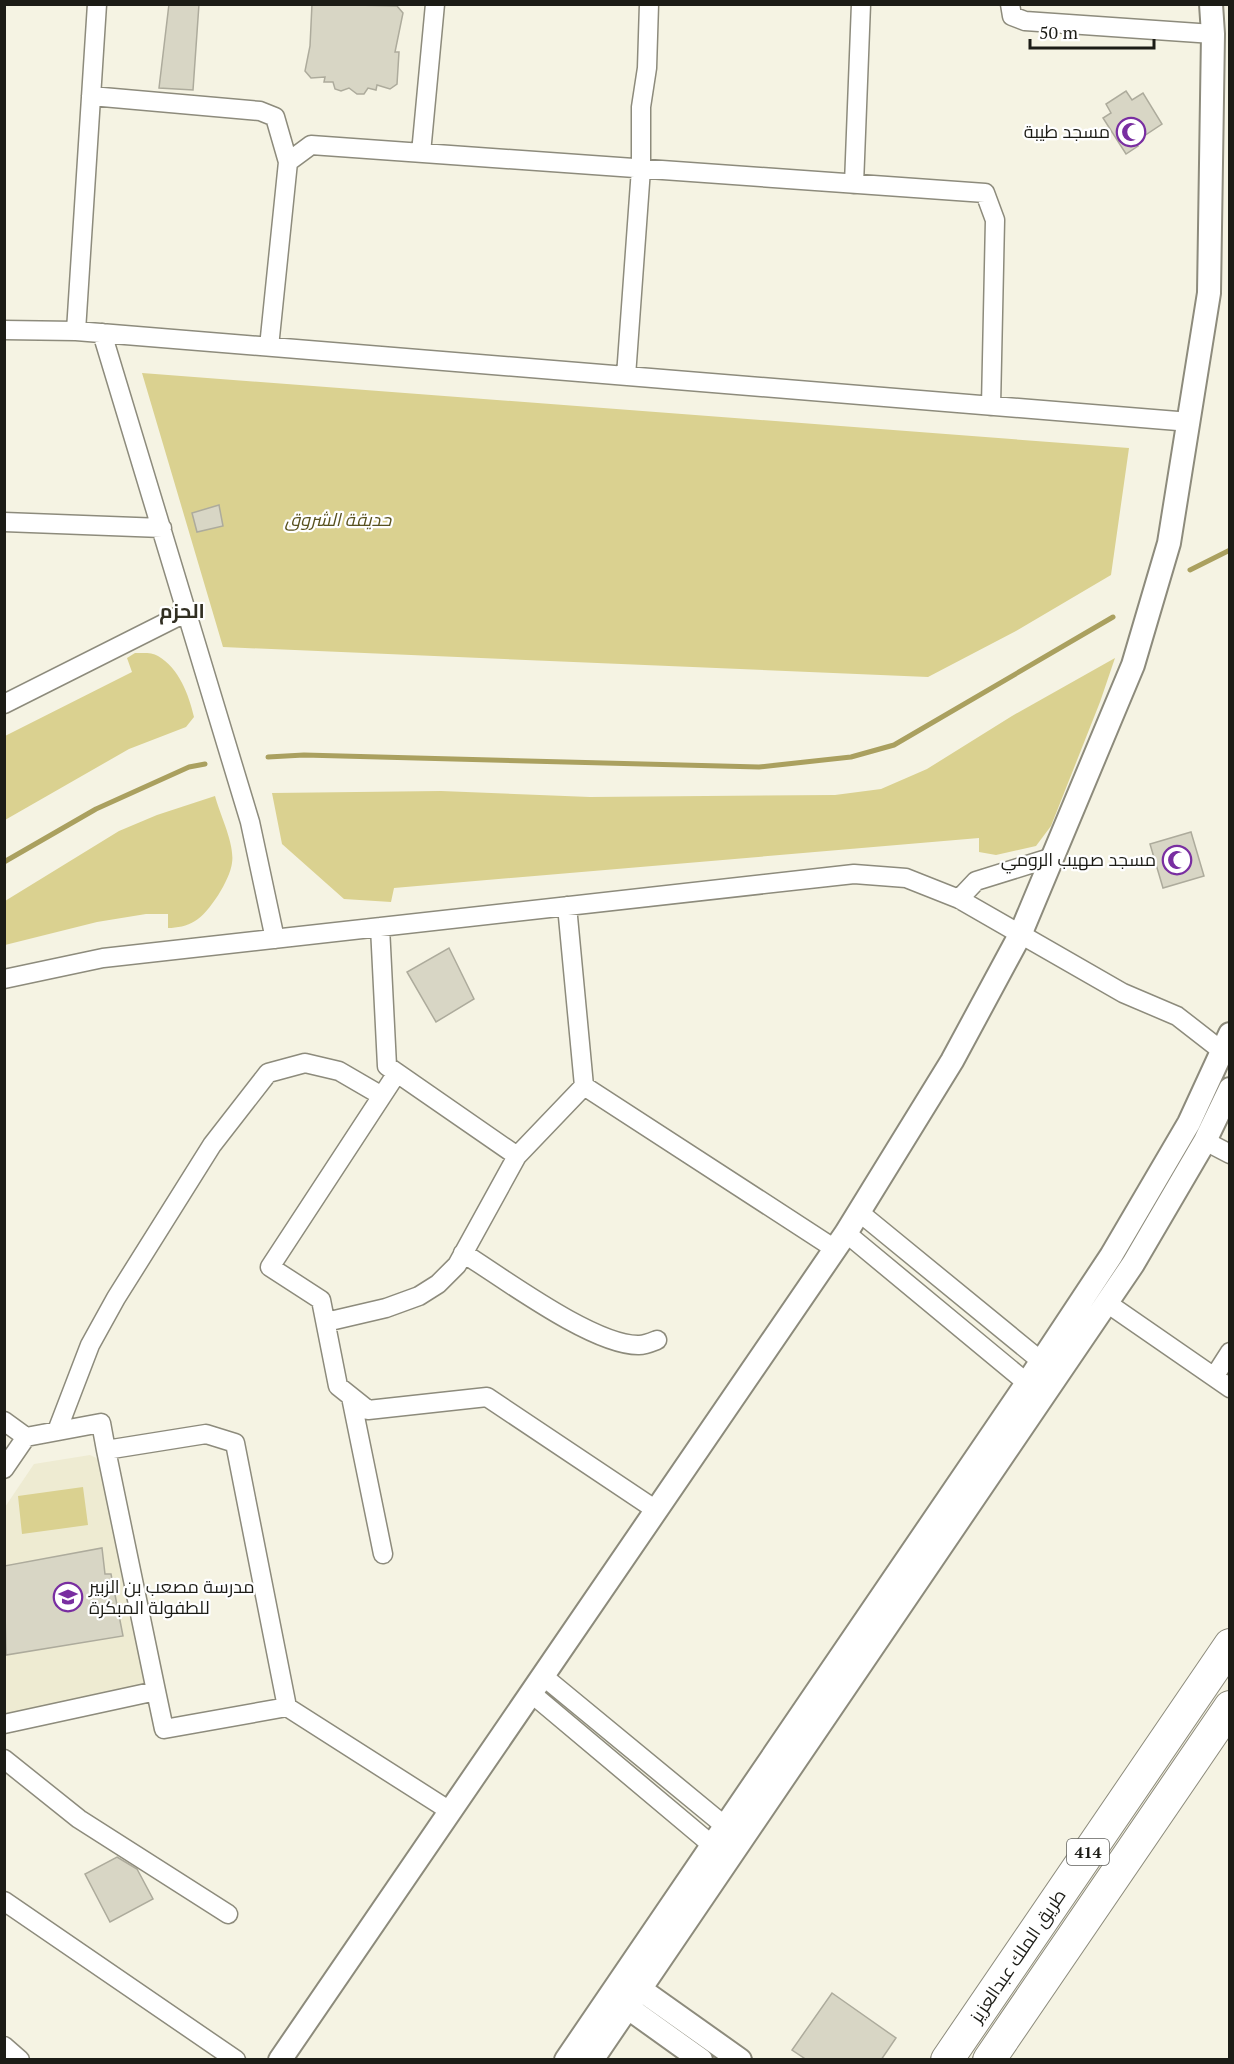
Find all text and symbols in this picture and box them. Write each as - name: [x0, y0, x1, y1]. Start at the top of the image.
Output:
- scale bar: [1030, 12, 1154, 50]
- text: 50 m: [1039, 20, 1079, 44]
- mosque icon: مسجد طيبة: [1115, 116, 1147, 148]
- place label: مسجد طيبة: [1024, 119, 1110, 143]
- park label: حديقة الشروق: [285, 507, 392, 531]
- district label: الحزم: [159, 597, 205, 625]
- mosque icon: مسجد صهيب الرومي: [1161, 844, 1193, 876]
- place label: مسجد صهيب الرومي: [1001, 847, 1156, 874]
- place label: مدرسة مصعب بن الزبير للطفولة المبكرة: [88, 1574, 254, 1619]
- school or university icon: مدرسة مصعب بن الزبير للطفولة المبكرة: [52, 1581, 84, 1613]
- road number: 414: [1067, 1839, 1109, 1865]
- street label: طريق الملك عبدالعزيز: [963, 1884, 1072, 2028]

